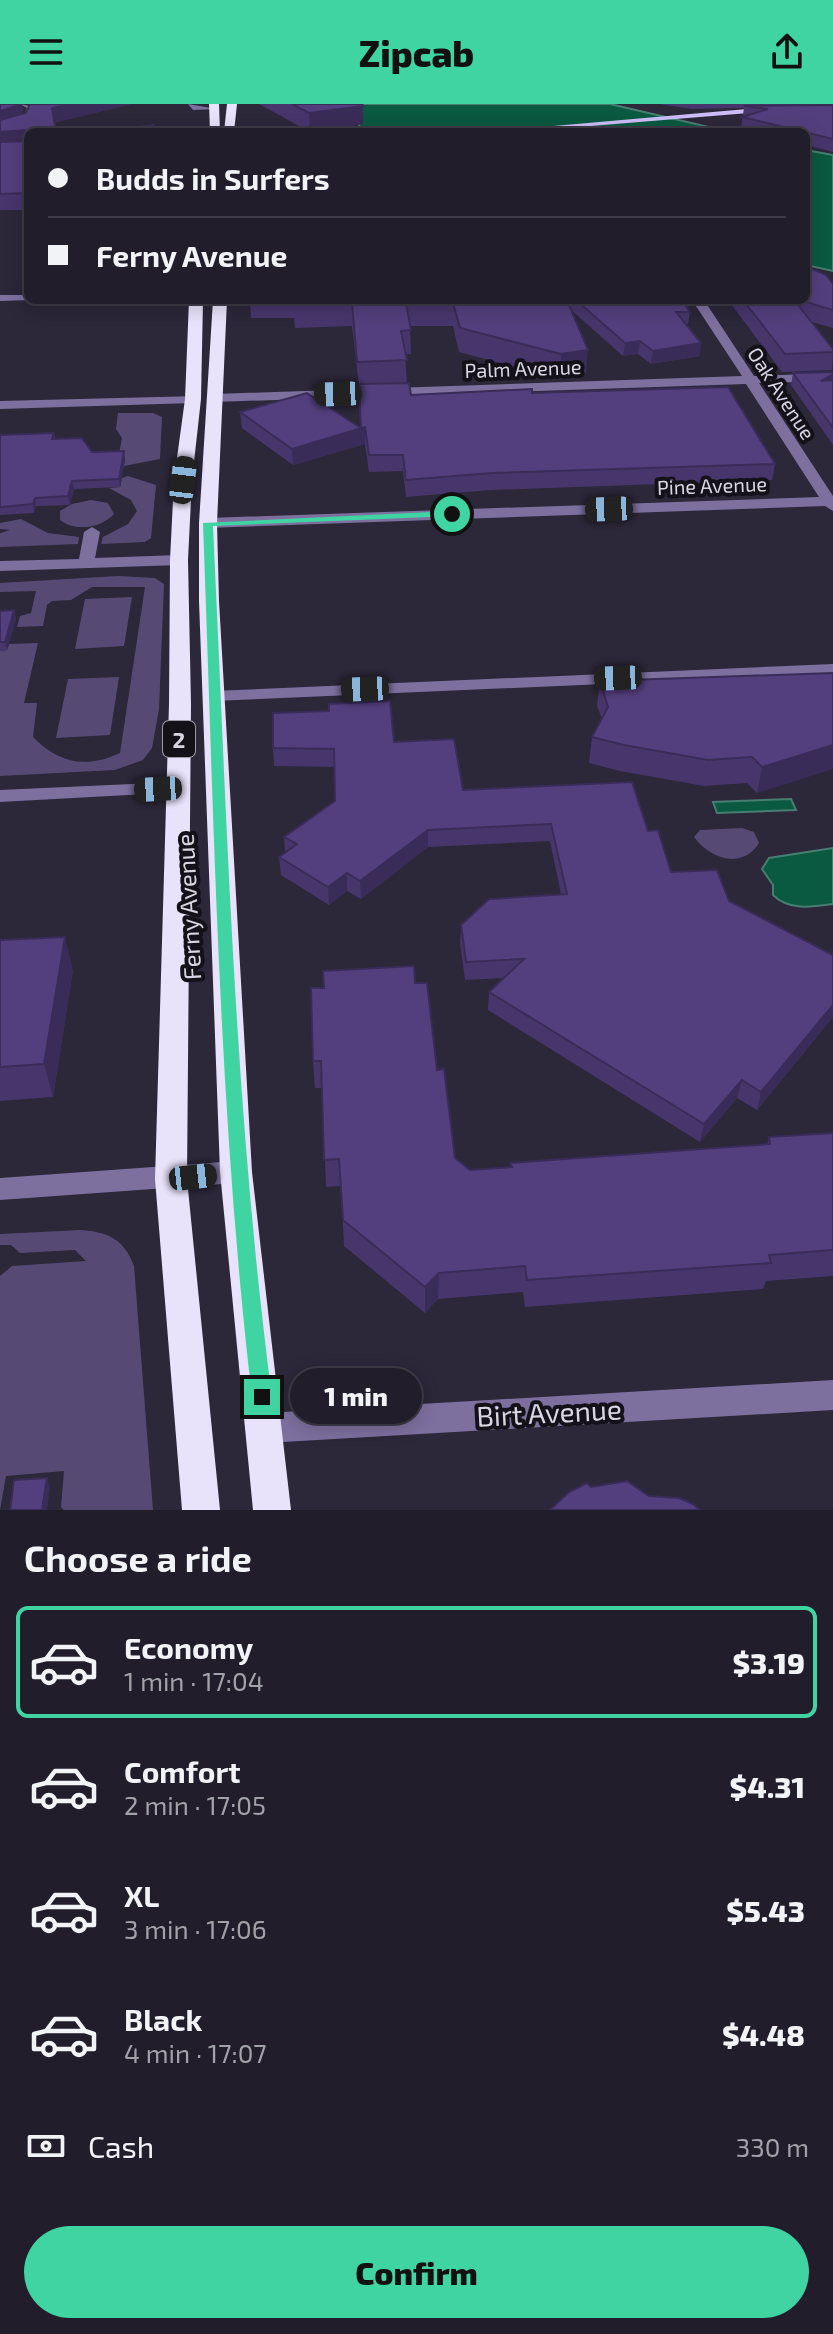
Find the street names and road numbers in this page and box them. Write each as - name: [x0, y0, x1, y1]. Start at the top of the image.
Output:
- street label: Oak Avenue: [743, 342, 821, 444]
- street label: Palm Avenue: [464, 354, 582, 382]
- street label: Pine Avenue: [657, 471, 767, 499]
- road number: 2: [163, 721, 195, 757]
- street label: Ferny Avenue: [170, 833, 206, 981]
- street label: Birt Avenue: [475, 1391, 623, 1433]

